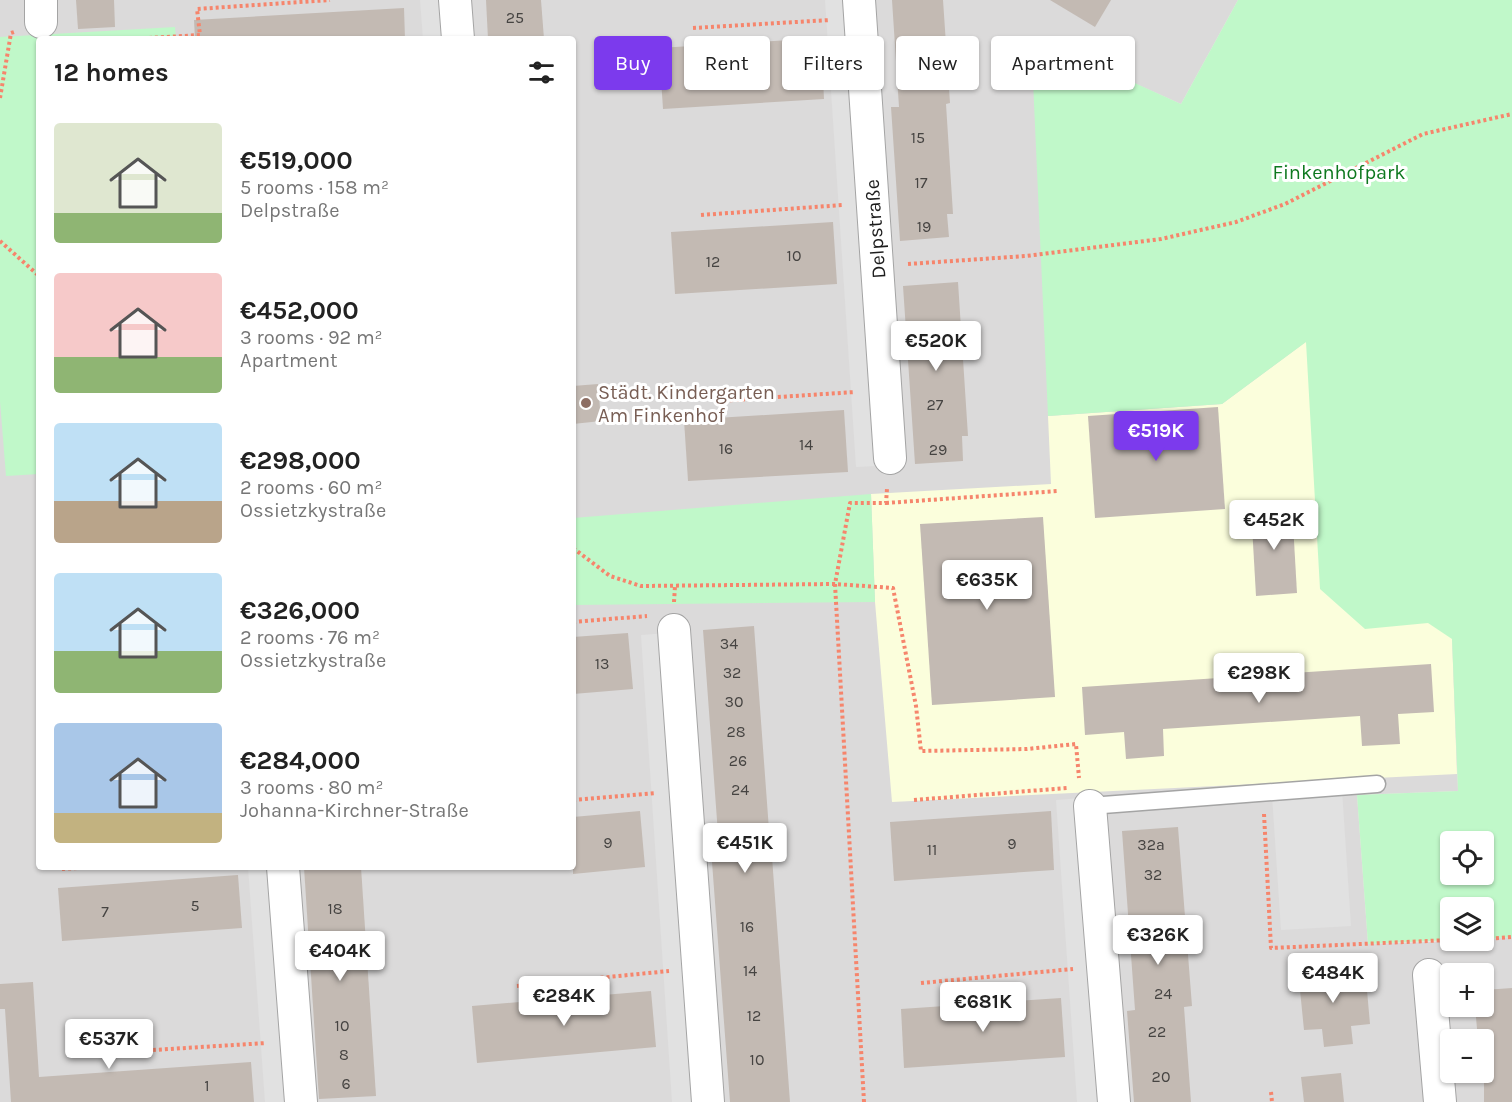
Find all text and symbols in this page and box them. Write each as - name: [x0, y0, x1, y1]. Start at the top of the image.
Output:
- house number: 25: [506, 8, 524, 27]
- chip: Buy: [594, 36, 672, 90]
- chip: Rent: [684, 36, 770, 90]
- chip: Filters: [782, 36, 884, 90]
- chip: New: [896, 36, 979, 90]
- chip: Apartment: [991, 36, 1135, 90]
- icon: filters: [525, 56, 558, 89]
- text: 12 homes: [54, 57, 169, 88]
- house number: 15: [911, 128, 925, 147]
- text: €519,000: [240, 145, 353, 176]
- icon: home: [102, 147, 174, 219]
- park label: Finkenhofpark: [1272, 161, 1406, 184]
- house number: 17: [915, 173, 928, 192]
- text: 5 rooms · 158 m²: [240, 176, 389, 199]
- street label: Delpstraße: [861, 178, 890, 279]
- text: Delpstraße: [240, 199, 340, 222]
- house number: 19: [917, 217, 931, 236]
- house number: 10: [787, 246, 801, 265]
- house number: 12: [706, 252, 720, 271]
- text: €452,000: [240, 295, 359, 326]
- icon: home: [102, 297, 174, 369]
- pin: €520K: [894, 321, 978, 372]
- text: 3 rooms · 92 m²: [240, 326, 383, 349]
- text: €520K: [905, 329, 967, 352]
- text: Apartment: [240, 349, 338, 372]
- place label: Städt. Kindergarten Am Finkenhof: [598, 381, 775, 427]
- house number: 27: [927, 395, 944, 414]
- marker: Städt. Kindergarten Am Finkenhof: [579, 396, 593, 410]
- pin: €519K: [1114, 411, 1198, 462]
- text: €519K: [1128, 419, 1184, 442]
- house number: 14: [799, 435, 813, 454]
- house number: 16: [719, 439, 733, 458]
- house number: 29: [929, 440, 947, 459]
- text: €298,000: [240, 445, 361, 476]
- icon: home: [102, 447, 174, 519]
- text: 2 rooms · 60 m²: [240, 476, 383, 499]
- text: Ossietzkystraße: [240, 499, 386, 522]
- pin: €452K: [1232, 500, 1316, 551]
- text: €452K: [1243, 508, 1305, 531]
- pin: €635K: [945, 560, 1029, 611]
- text: €635K: [956, 568, 1018, 591]
- text: €326,000: [240, 595, 360, 626]
- icon: home: [102, 597, 174, 669]
- text: 2 rooms · 76 m²: [240, 626, 380, 649]
- house number: 34: [720, 634, 738, 653]
- text: Ossietzkystraße: [240, 649, 386, 672]
- pin: €298K: [1217, 653, 1301, 704]
- house number: 13: [595, 654, 609, 673]
- text: €298K: [1228, 661, 1290, 684]
- house number: 32: [723, 663, 741, 682]
- house number: 30: [725, 692, 743, 711]
- house number: 28: [726, 722, 746, 741]
- text: €284,000: [240, 745, 360, 776]
- icon: home: [102, 747, 174, 819]
- house number: 26: [729, 751, 747, 770]
- text: 3 rooms · 80 m²: [240, 776, 384, 799]
- house number: 24: [731, 780, 749, 799]
- text: Johanna-Kirchner-Straße: [240, 799, 469, 822]
- pin: €451K: [703, 823, 787, 874]
- text: €451K: [717, 831, 773, 854]
- map controls: [1440, 831, 1494, 1083]
- button: locate: [1440, 831, 1494, 885]
- house number: 9: [603, 833, 613, 852]
- house number: 9: [1007, 834, 1017, 853]
- house number: 32a: [1137, 835, 1165, 854]
- house number: 11: [927, 840, 937, 859]
- house number: 32: [1144, 865, 1162, 884]
- house number: 5: [190, 896, 200, 915]
- button: layers: [1440, 897, 1494, 951]
- house number: 18: [327, 899, 343, 918]
- house number: 7: [101, 902, 109, 921]
- pin: €326K: [1116, 915, 1200, 966]
- house number: 16: [740, 917, 754, 936]
- text: €326K: [1127, 923, 1189, 946]
- pin: €404K: [298, 931, 382, 982]
- text: €404K: [309, 939, 371, 962]
- pin: €484K: [1291, 953, 1375, 1004]
- house number: 14: [743, 961, 757, 980]
- text: €484K: [1302, 961, 1364, 984]
- button: +: [1440, 963, 1494, 1017]
- pin: €284K: [522, 976, 606, 1027]
- pin: €681K: [941, 982, 1025, 1033]
- text: €284K: [533, 984, 595, 1007]
- house number: 24: [1154, 984, 1172, 1003]
- text: €681K: [954, 990, 1012, 1013]
- house number: 12: [747, 1006, 761, 1025]
- house number: 10: [335, 1016, 349, 1035]
- pin: €537K: [67, 1019, 151, 1070]
- house number: 22: [1148, 1022, 1166, 1041]
- text: €537K: [79, 1027, 139, 1050]
- button: −: [1440, 1029, 1494, 1083]
- house number: 8: [339, 1045, 349, 1064]
- house number: 10: [750, 1050, 764, 1069]
- house number: 20: [1152, 1067, 1170, 1086]
- house number: 6: [341, 1074, 351, 1093]
- house number: 1: [204, 1076, 210, 1095]

